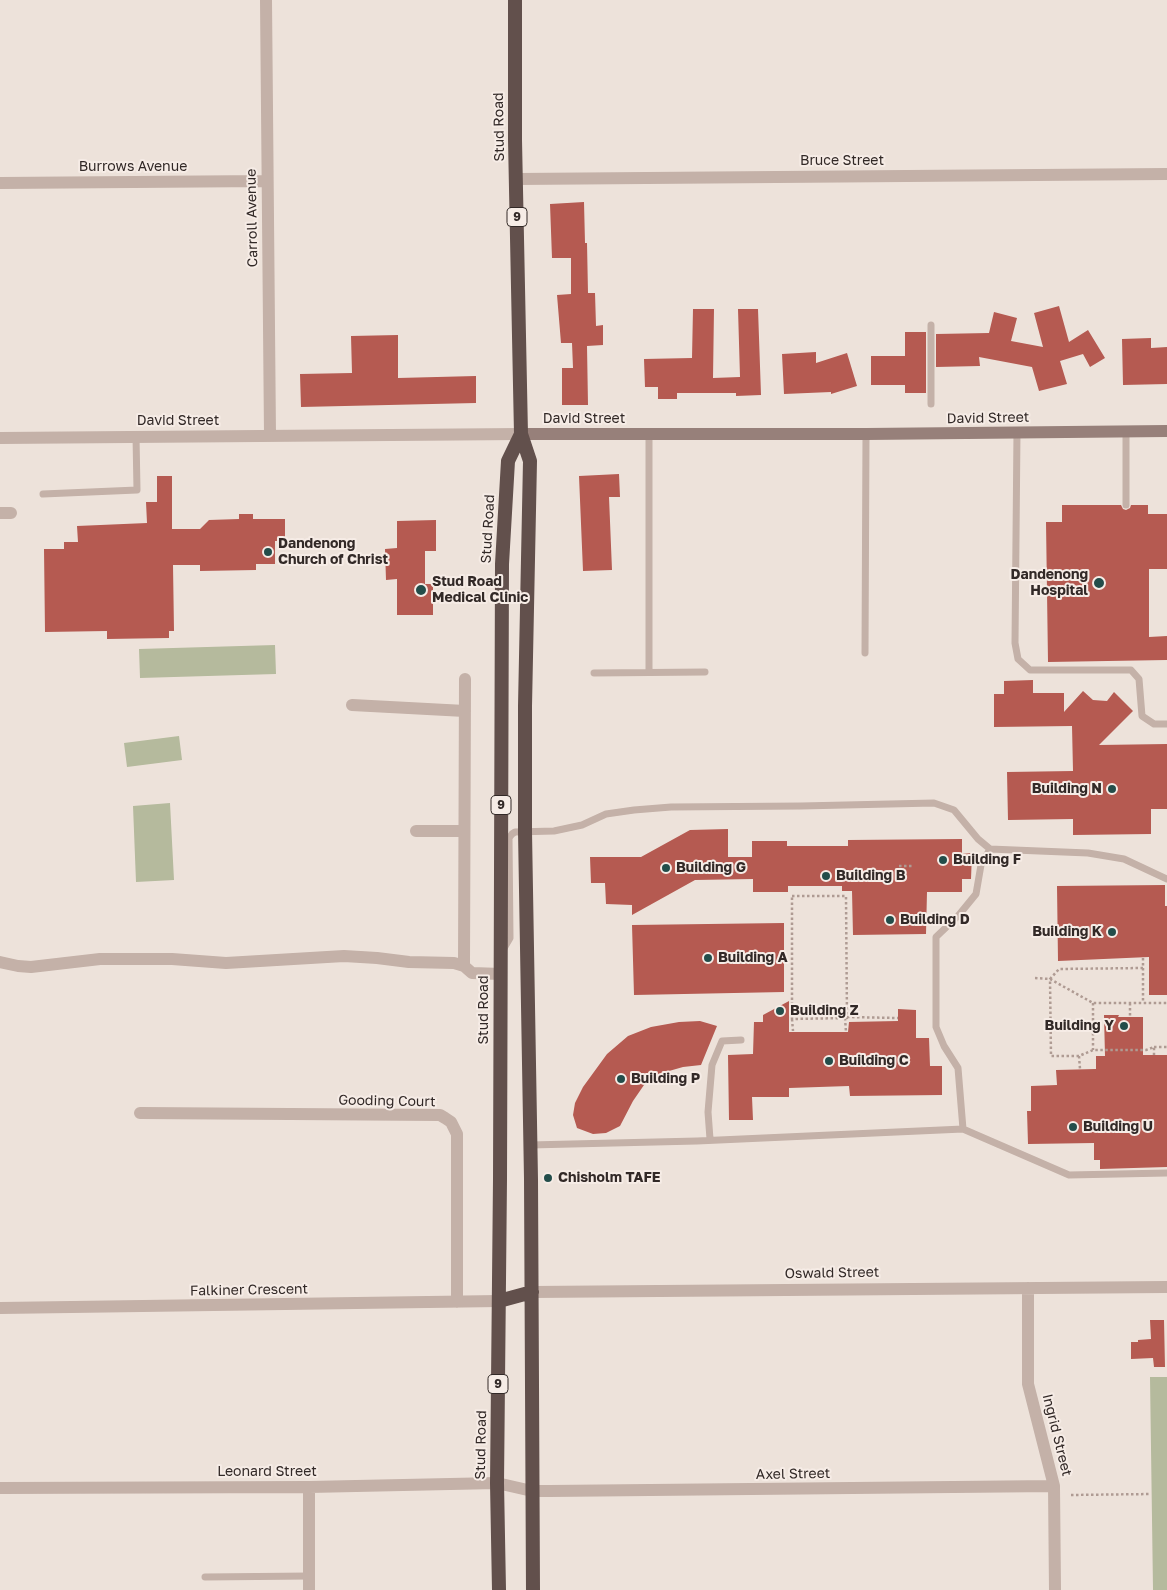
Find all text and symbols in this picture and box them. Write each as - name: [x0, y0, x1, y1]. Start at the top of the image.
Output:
- street label: Stud Road: [490, 92, 508, 162]
- street label: Bruce Street: [800, 153, 884, 169]
- street label: Burrows Avenue: [79, 159, 187, 175]
- street label: Carroll Avenue: [243, 169, 261, 267]
- road number: 9: [507, 208, 527, 226]
- street label: David Street: [947, 409, 1029, 427]
- street label: David Street: [543, 411, 625, 427]
- street label: David Street: [137, 413, 219, 429]
- street label: Stud Road: [478, 494, 498, 564]
- place label: Dandenong Church of Christ: [278, 536, 388, 568]
- marker: Dandenong Church of Christ: [262, 546, 274, 558]
- place label: Dandenong Hospital: [1011, 567, 1088, 600]
- place label: Stud Road Medical Clinic: [432, 574, 528, 606]
- marker: Dandenong Hospital: [1092, 576, 1106, 590]
- marker: Stud Road Medical Clinic: [414, 583, 428, 597]
- place label: Building N: [1032, 781, 1102, 797]
- marker: Building N: [1106, 783, 1118, 795]
- road number: 9: [491, 796, 511, 814]
- place label: Building F: [953, 852, 1021, 868]
- marker: Building F: [937, 854, 949, 866]
- place label: Building G: [676, 860, 746, 876]
- marker: Building G: [660, 862, 672, 874]
- place label: Building B: [836, 868, 906, 884]
- marker: Building B: [820, 870, 832, 882]
- place label: Building D: [900, 912, 970, 928]
- marker: Building D: [884, 914, 896, 926]
- place label: Building K: [1032, 924, 1102, 940]
- marker: Building K: [1106, 926, 1118, 938]
- place label: Building A: [718, 950, 788, 966]
- marker: Building A: [702, 952, 714, 964]
- street label: Stud Road: [476, 975, 492, 1045]
- place label: Building Z: [790, 1003, 859, 1019]
- marker: Building Z: [774, 1005, 786, 1017]
- place label: Building Y: [1045, 1018, 1114, 1034]
- marker: Building Y: [1118, 1020, 1130, 1032]
- place label: Building C: [839, 1053, 909, 1069]
- marker: Building C: [823, 1055, 835, 1067]
- place label: Building P: [631, 1071, 700, 1087]
- marker: Building P: [615, 1073, 627, 1085]
- street label: Gooding Court: [338, 1092, 436, 1110]
- place label: Building U: [1083, 1119, 1153, 1135]
- marker: Building U: [1067, 1121, 1079, 1133]
- place label: Chisholm TAFE: [558, 1170, 661, 1186]
- marker: Chisholm TAFE: [542, 1172, 554, 1184]
- street label: Oswald Street: [785, 1264, 879, 1282]
- street label: Falkiner Crescent: [190, 1281, 308, 1299]
- road number: 9: [488, 1375, 508, 1394]
- street label: Ingrid Street: [1039, 1392, 1075, 1478]
- street label: Stud Road: [472, 1410, 490, 1480]
- street label: Leonard Street: [217, 1464, 317, 1480]
- street label: Axel Street: [756, 1465, 830, 1483]

